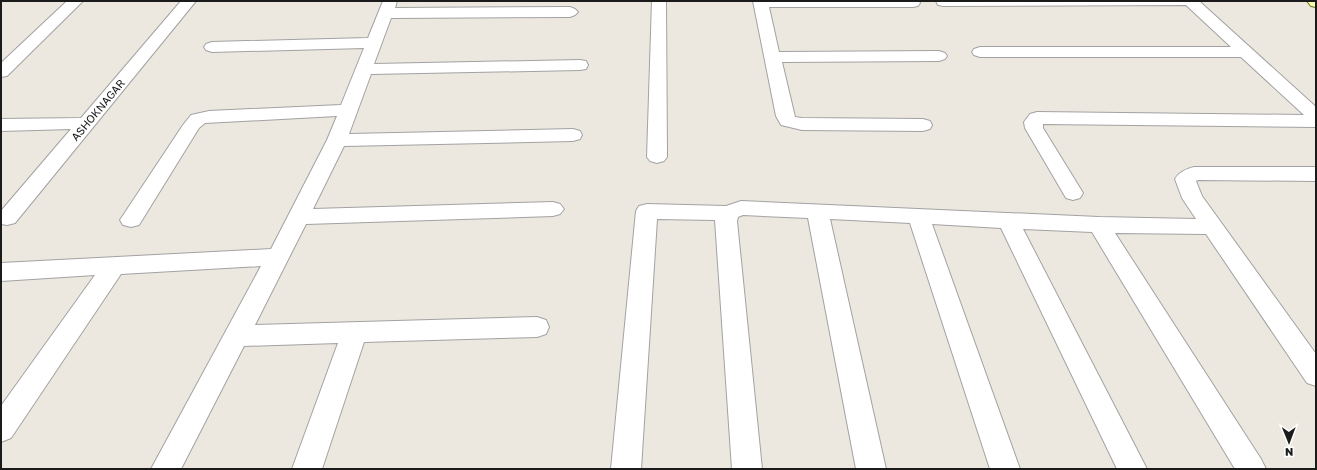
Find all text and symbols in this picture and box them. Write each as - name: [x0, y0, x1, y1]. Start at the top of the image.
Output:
- street label: ASHOKNAGAR: [68, 76, 127, 143]
- north arrow: [1269, 422, 1309, 462]
- text: N: [1285, 446, 1293, 459]

